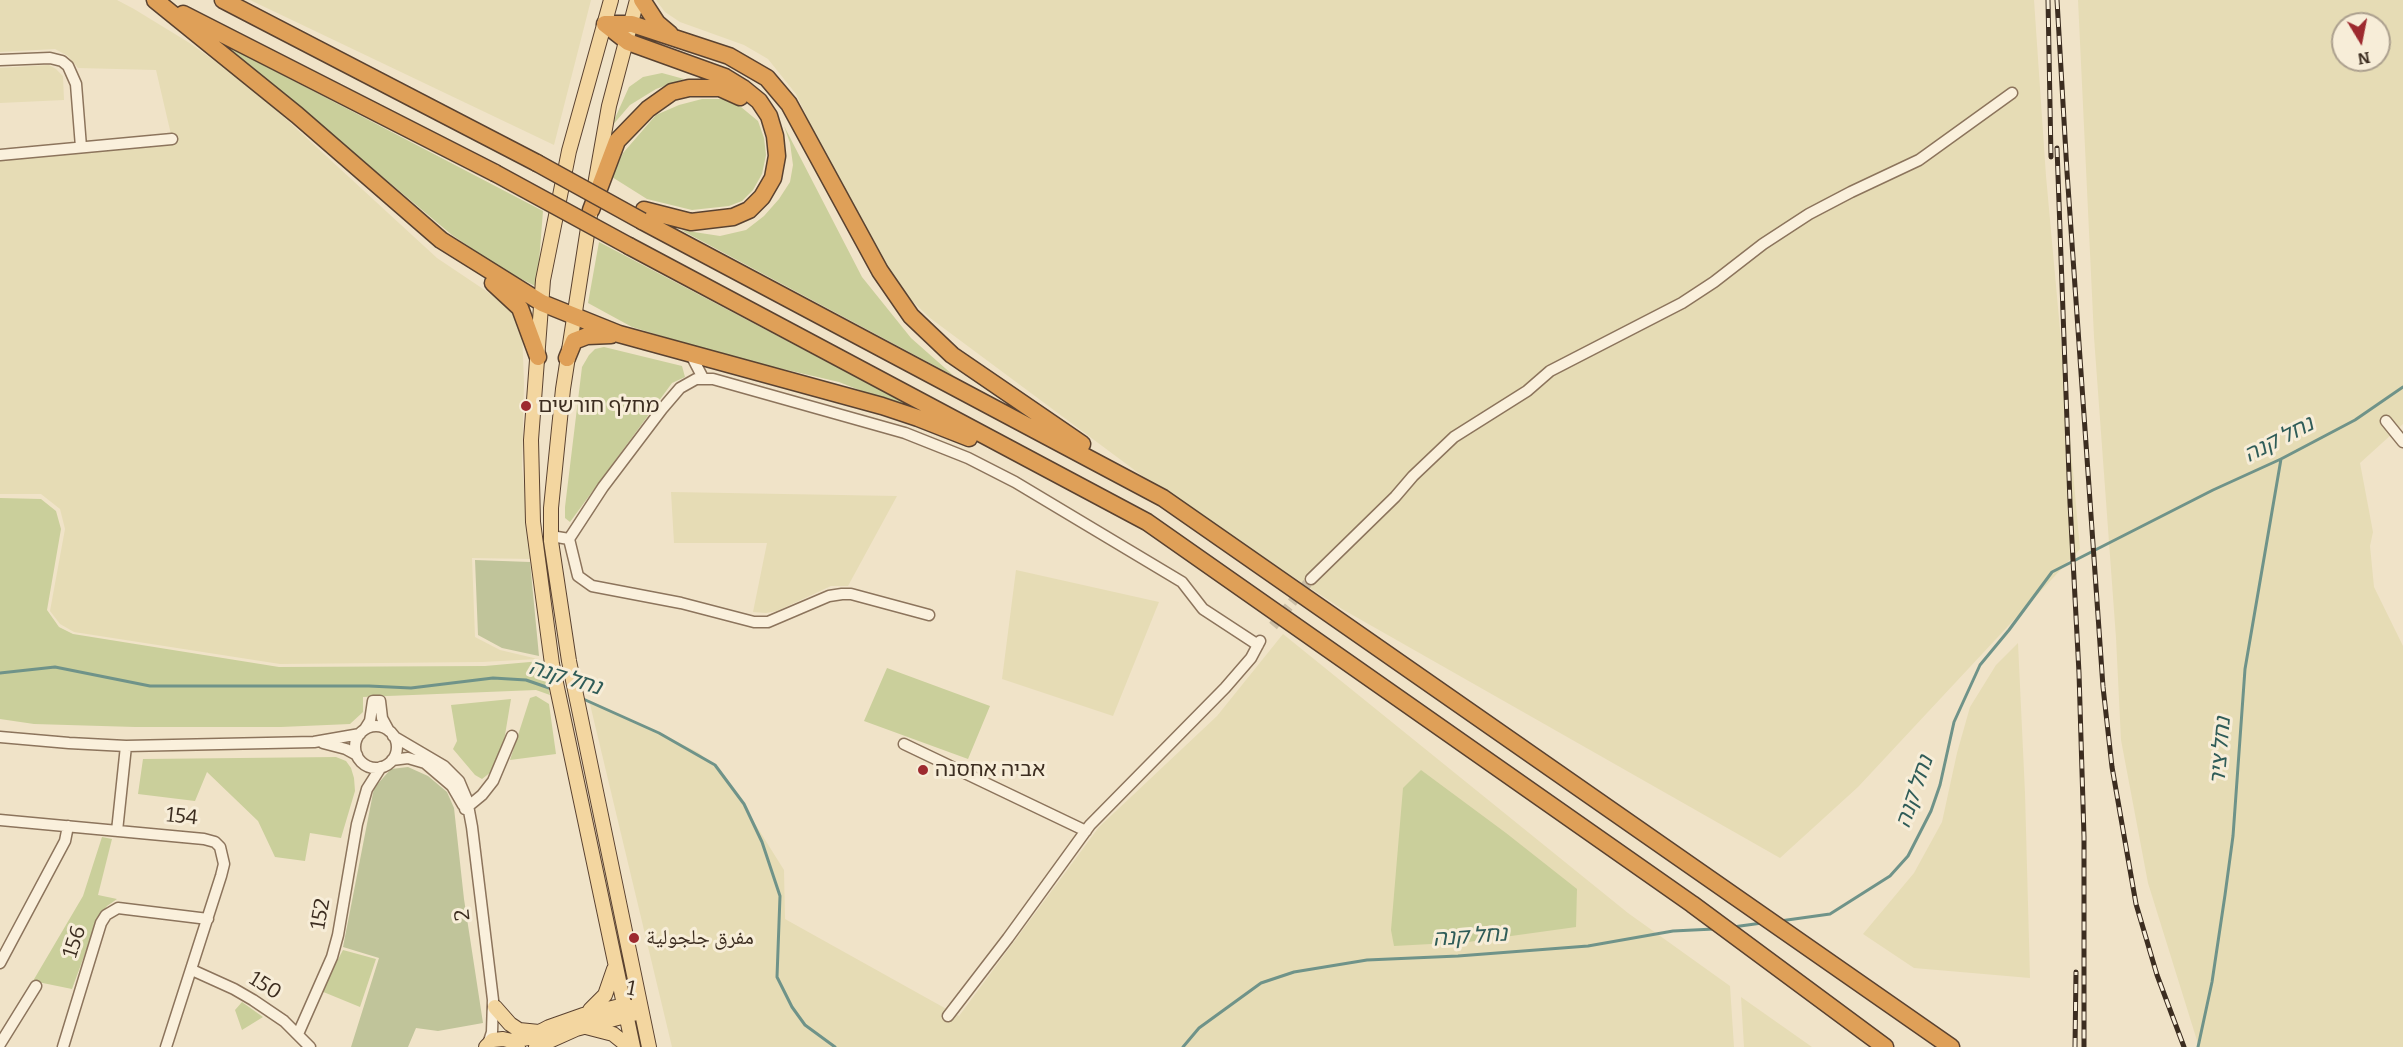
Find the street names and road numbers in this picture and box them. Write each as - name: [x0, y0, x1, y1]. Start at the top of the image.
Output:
- street label: 154: [165, 803, 199, 831]
- street label: 152: [306, 897, 336, 931]
- street label: 2: [450, 908, 476, 922]
- street label: 156: [58, 923, 92, 961]
- street label: 150: [244, 967, 286, 1005]
- street label: 1: [624, 976, 638, 1002]

